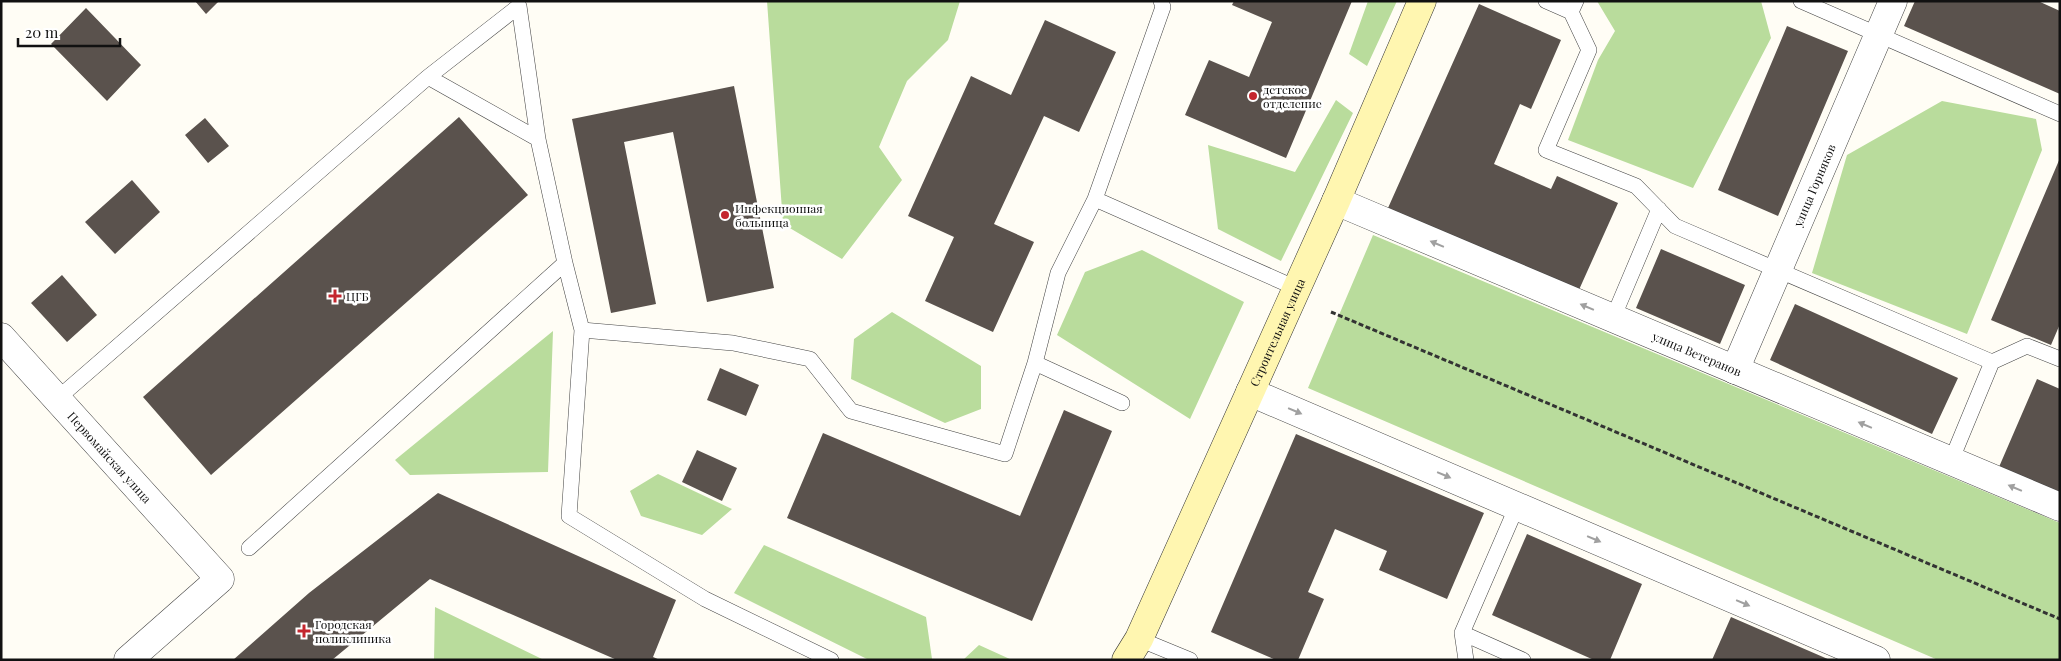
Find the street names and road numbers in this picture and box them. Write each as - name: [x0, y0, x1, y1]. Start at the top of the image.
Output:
- street label: улица Горняков: [1789, 141, 1839, 230]
- street label: Строительная улица: [1246, 276, 1308, 389]
- street label: улица Ветеранов: [1649, 327, 1744, 380]
- street label: Первомайская улица: [64, 408, 155, 506]

